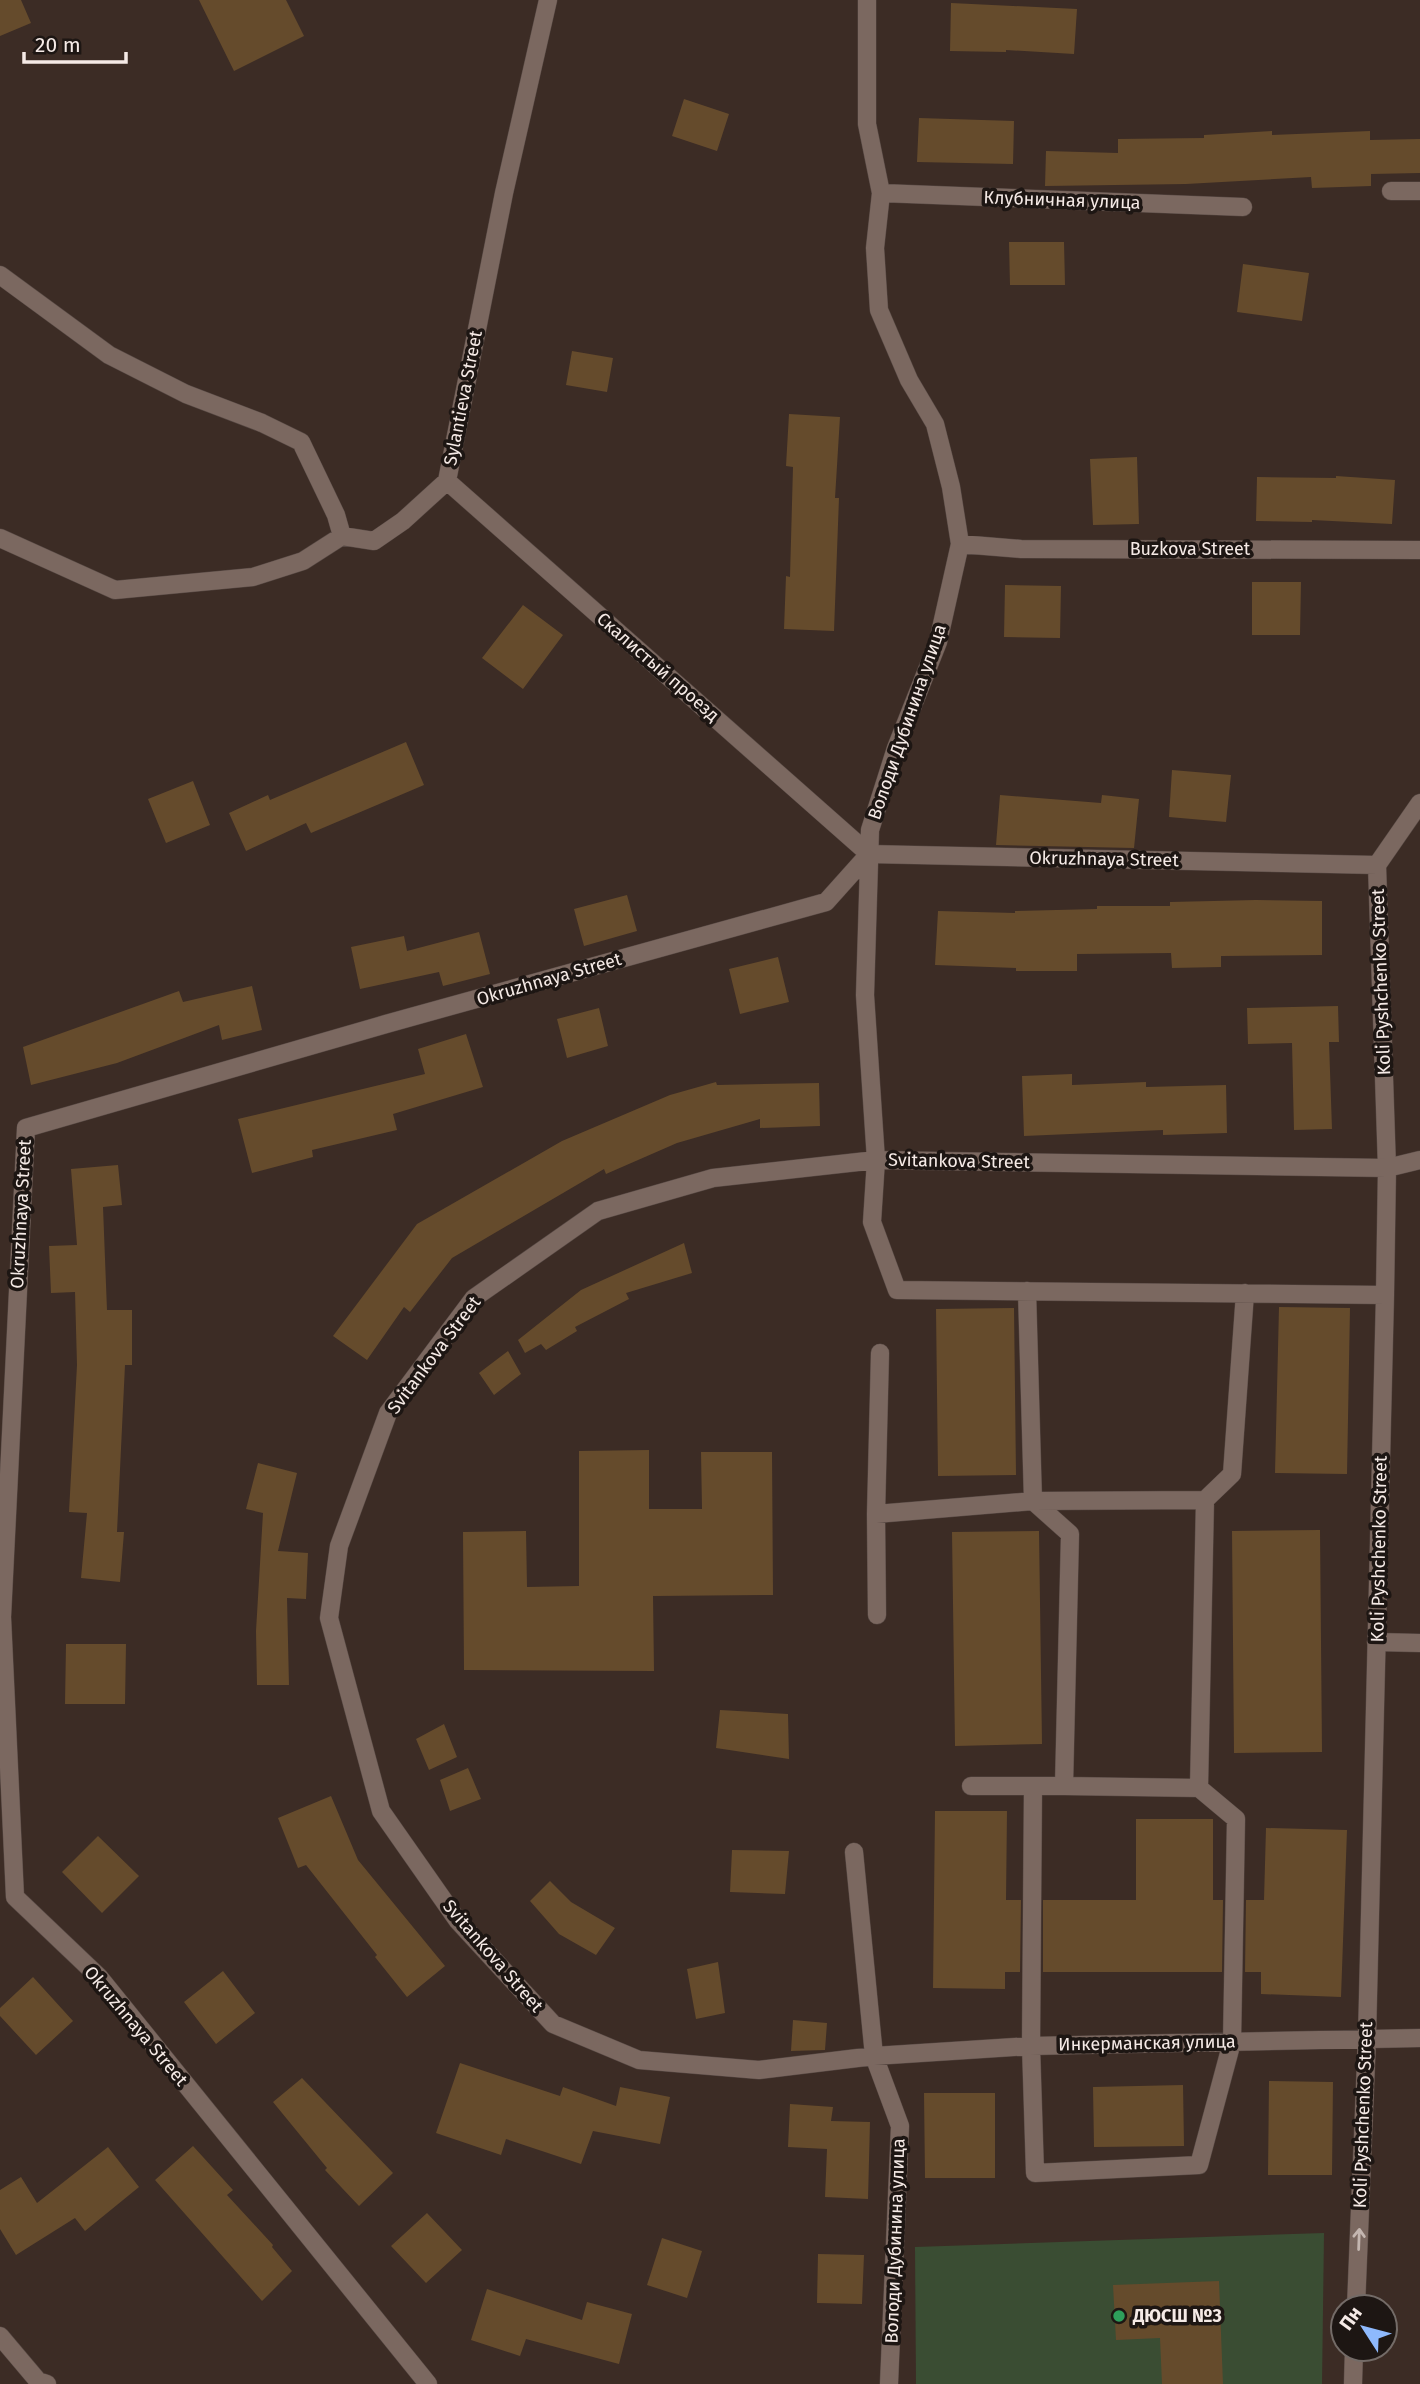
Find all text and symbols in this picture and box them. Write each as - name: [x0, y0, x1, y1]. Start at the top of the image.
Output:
- scale bar: [24, 21, 126, 65]
- text: 20 m: [35, 32, 81, 58]
- street label: Клубничная улица: [983, 186, 1141, 214]
- street label: Sylantieva Street: [439, 328, 487, 467]
- street label: Buzkova Street: [1130, 538, 1251, 560]
- street label: Скалистый проезд: [592, 608, 724, 726]
- street label: Володи Дубинина улица: [863, 621, 951, 823]
- street label: Okruzhnaya Street: [1029, 847, 1179, 871]
- street label: Koli Pyshchenko Street: [1367, 888, 1395, 1076]
- street label: Okruzhnaya Street: [474, 948, 624, 1010]
- street label: Okruzhnaya Street: [6, 1138, 36, 1289]
- street label: Svitankova Street: [888, 1149, 1031, 1173]
- street label: Svitankova Street: [383, 1291, 486, 1418]
- street label: Koli Pyshchenko Street: [1366, 1455, 1392, 1643]
- street label: Svitankova Street: [438, 1895, 548, 2017]
- street label: Okruzhnaya Street: [80, 1962, 193, 2091]
- street label: Koli Pyshchenko Street: [1349, 2021, 1377, 2209]
- street label: Инкерманская улица: [1058, 2030, 1236, 2056]
- street label: Володи Дубинина улица: [880, 2138, 910, 2344]
- one-way arrow: [1352, 2228, 1365, 2251]
- north arrow: [1329, 2293, 1399, 2363]
- text: Пн: [1334, 2302, 1367, 2335]
- place label: ДЮСШ №3: [1132, 2305, 1222, 2327]
- marker: ДЮСШ №3: [1111, 2308, 1127, 2324]

